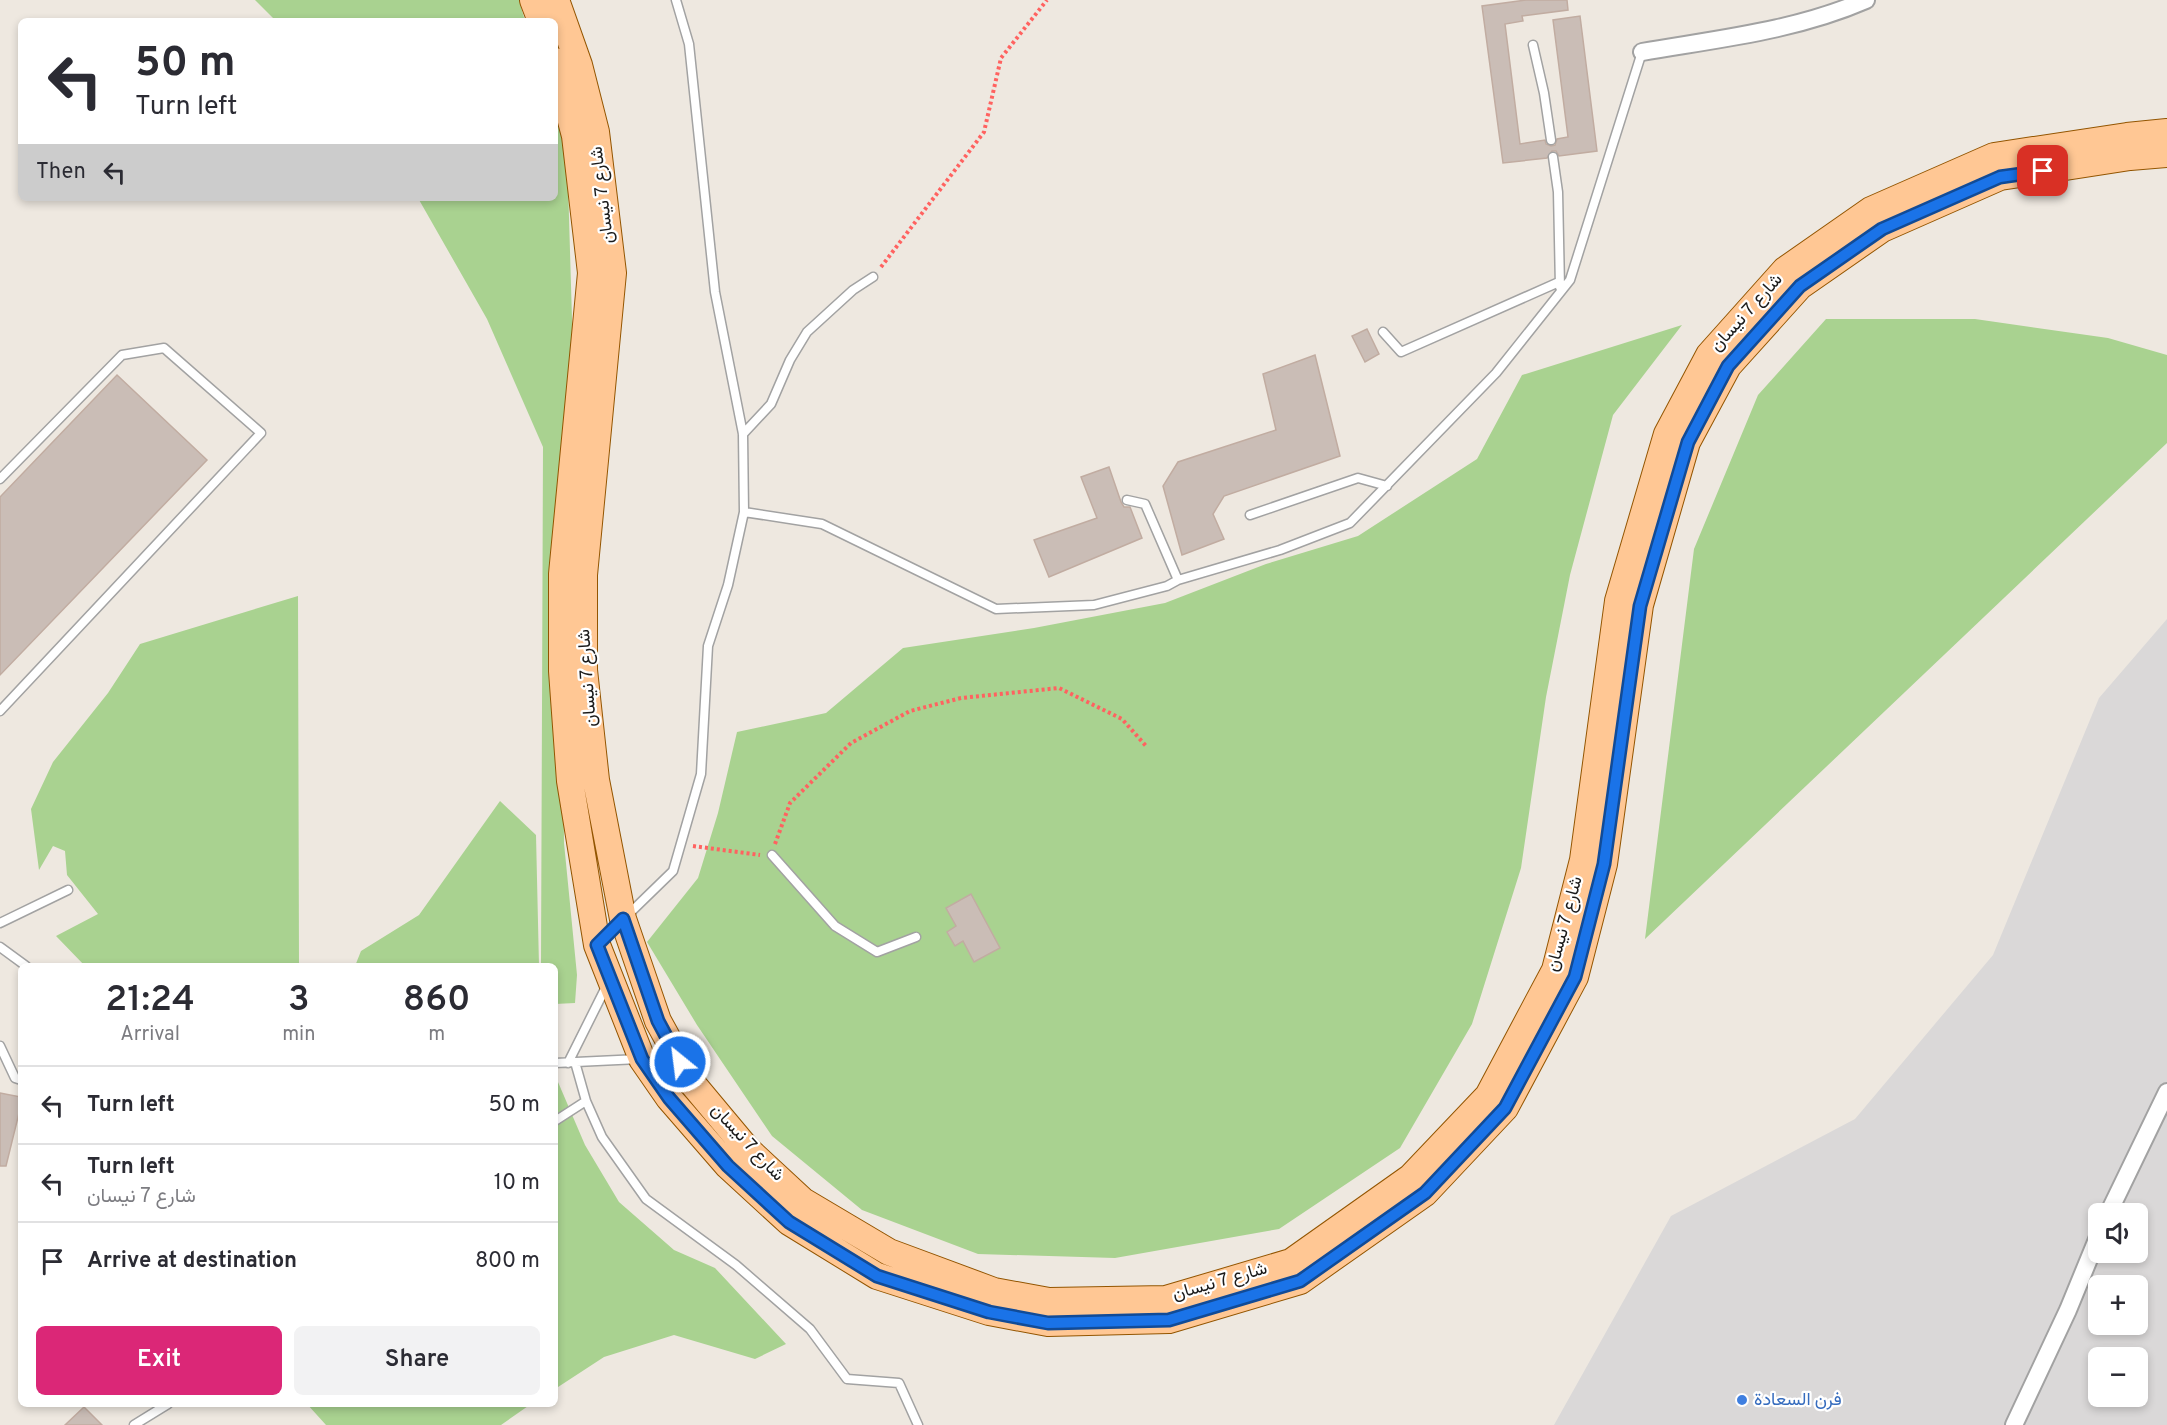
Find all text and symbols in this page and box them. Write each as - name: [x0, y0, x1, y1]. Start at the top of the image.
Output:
- text: 50 m: [135, 38, 236, 91]
- icon: left: [36, 42, 114, 120]
- text: Turn left: [135, 90, 237, 124]
- street label: شارع 7 نيسان: [586, 145, 620, 245]
- pin: [2017, 145, 2068, 196]
- icon: arrive: [2026, 154, 2059, 187]
- icon: left: [98, 156, 131, 189]
- text: Then: [36, 159, 86, 186]
- street label: شارع 7 نيسان: [1706, 269, 1788, 357]
- street label: شارع 7 نيسان: [573, 628, 603, 728]
- street label: شارع 7 نيسان: [1541, 874, 1589, 974]
- text: 21:24: [105, 978, 195, 1024]
- text: 3: [288, 978, 310, 1024]
- text: 860: [403, 978, 471, 1024]
- text: Arrival: [120, 1022, 180, 1048]
- text: min: [282, 1022, 315, 1048]
- text: m: [428, 1022, 445, 1048]
- position arrow: [648, 1030, 712, 1094]
- icon: left: [36, 1089, 69, 1122]
- text: Turn left: [87, 1092, 175, 1119]
- text: 50 m: [488, 1092, 540, 1119]
- street label: شارع 7 نيسان: [705, 1099, 789, 1187]
- text: Turn left: [87, 1154, 175, 1181]
- icon: left: [36, 1167, 69, 1200]
- text: 10 m: [494, 1170, 540, 1197]
- text: شارع 7 نيسان: [87, 1184, 196, 1210]
- map controls: [2088, 1203, 2148, 1407]
- button: sound: [2088, 1203, 2148, 1263]
- icon: arrive: [36, 1245, 69, 1278]
- text: Arrive at destination: [87, 1248, 297, 1275]
- text: 800 m: [475, 1248, 540, 1275]
- street label: شارع 7 نيسان: [1170, 1257, 1270, 1307]
- button: +: [2088, 1275, 2148, 1335]
- button: Exit: [36, 1326, 282, 1395]
- button: Share: [294, 1326, 540, 1395]
- button: −: [2088, 1347, 2148, 1407]
- place label: فرن السعادة: [1754, 1389, 1842, 1412]
- marker: فرن السعادة: [1735, 1393, 1749, 1407]

